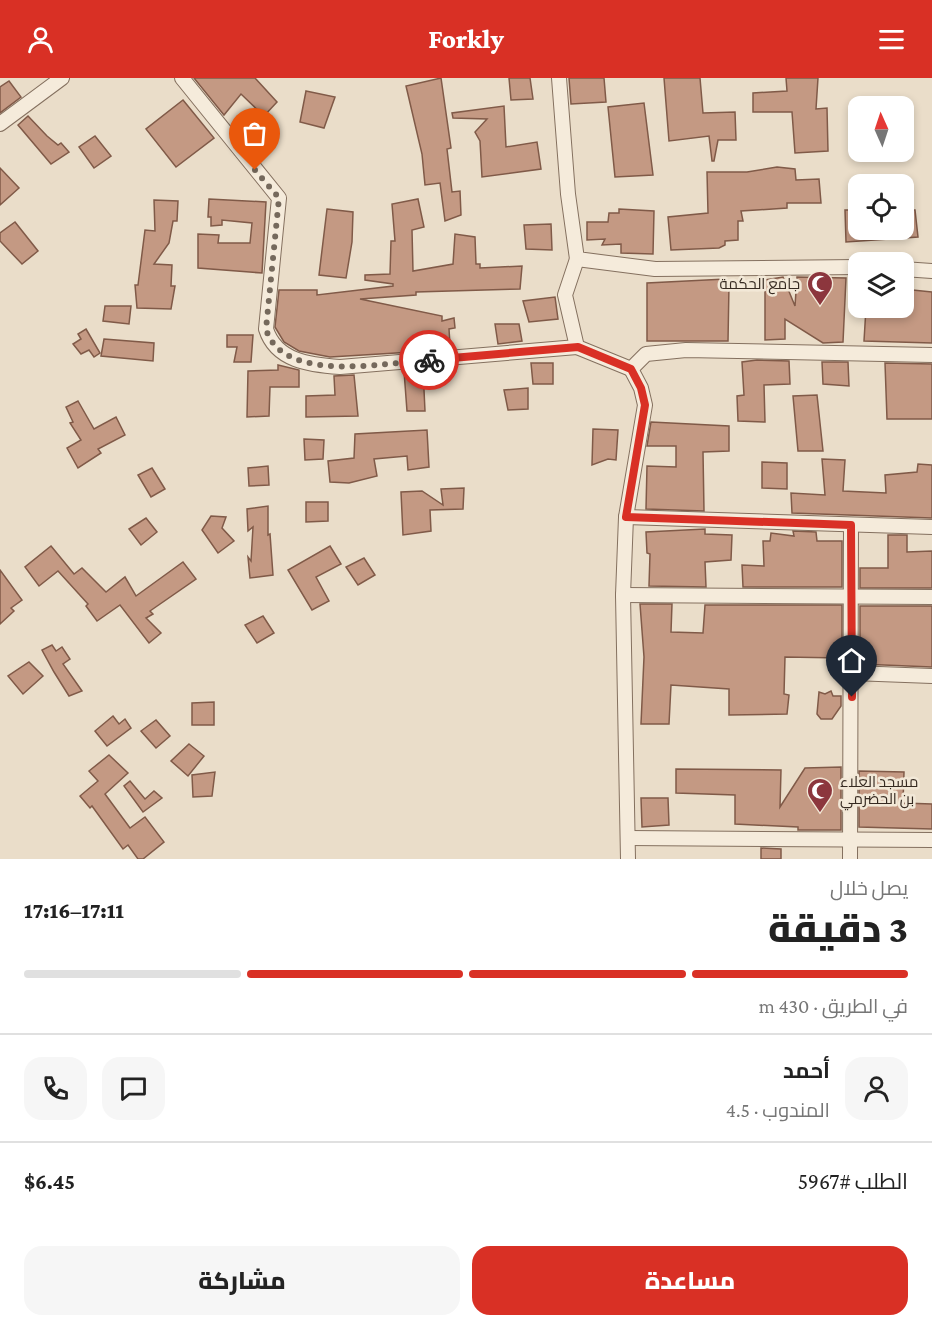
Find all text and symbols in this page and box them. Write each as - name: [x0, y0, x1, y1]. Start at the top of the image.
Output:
- icon: person: [24, 23, 57, 56]
- icon: menu: [875, 23, 908, 56]
- text: Forkly: [428, 24, 504, 54]
- north arrow: [848, 96, 914, 162]
- map controls: [848, 96, 914, 318]
- pin: [229, 108, 280, 170]
- icon: bag: [238, 117, 271, 150]
- button: locate: [848, 174, 914, 240]
- button: layers: [848, 252, 914, 318]
- mosque icon: جامع الحكمة: [805, 269, 835, 307]
- place label: جامع الحكمة: [719, 276, 800, 295]
- courier: [399, 330, 459, 390]
- icon: bike: [413, 344, 446, 377]
- pin: [826, 635, 877, 697]
- icon: home: [835, 644, 868, 677]
- place label: مسجد العلاء بن الحضرمي: [840, 774, 918, 811]
- mosque icon: مسجد العلاء بن الحضرمي: [805, 776, 835, 814]
- text: يصل خلال: [830, 877, 908, 899]
- text: 17:11–17:16: [24, 898, 124, 923]
- text: 3 دقيقة: [768, 907, 908, 950]
- text: في الطريق · 430 m: [759, 995, 908, 1017]
- button: phone: [24, 1057, 87, 1120]
- button: chat: [102, 1057, 165, 1120]
- button: person: [845, 1057, 908, 1120]
- text: أحمد: [783, 1058, 830, 1083]
- text: المندوب · 4.5: [726, 1099, 830, 1121]
- text: $6.45: [24, 1169, 75, 1194]
- text: الطلب #5967: [798, 1169, 908, 1194]
- button: مشاركة: [24, 1246, 460, 1315]
- button: مساعدة: [472, 1246, 908, 1315]

